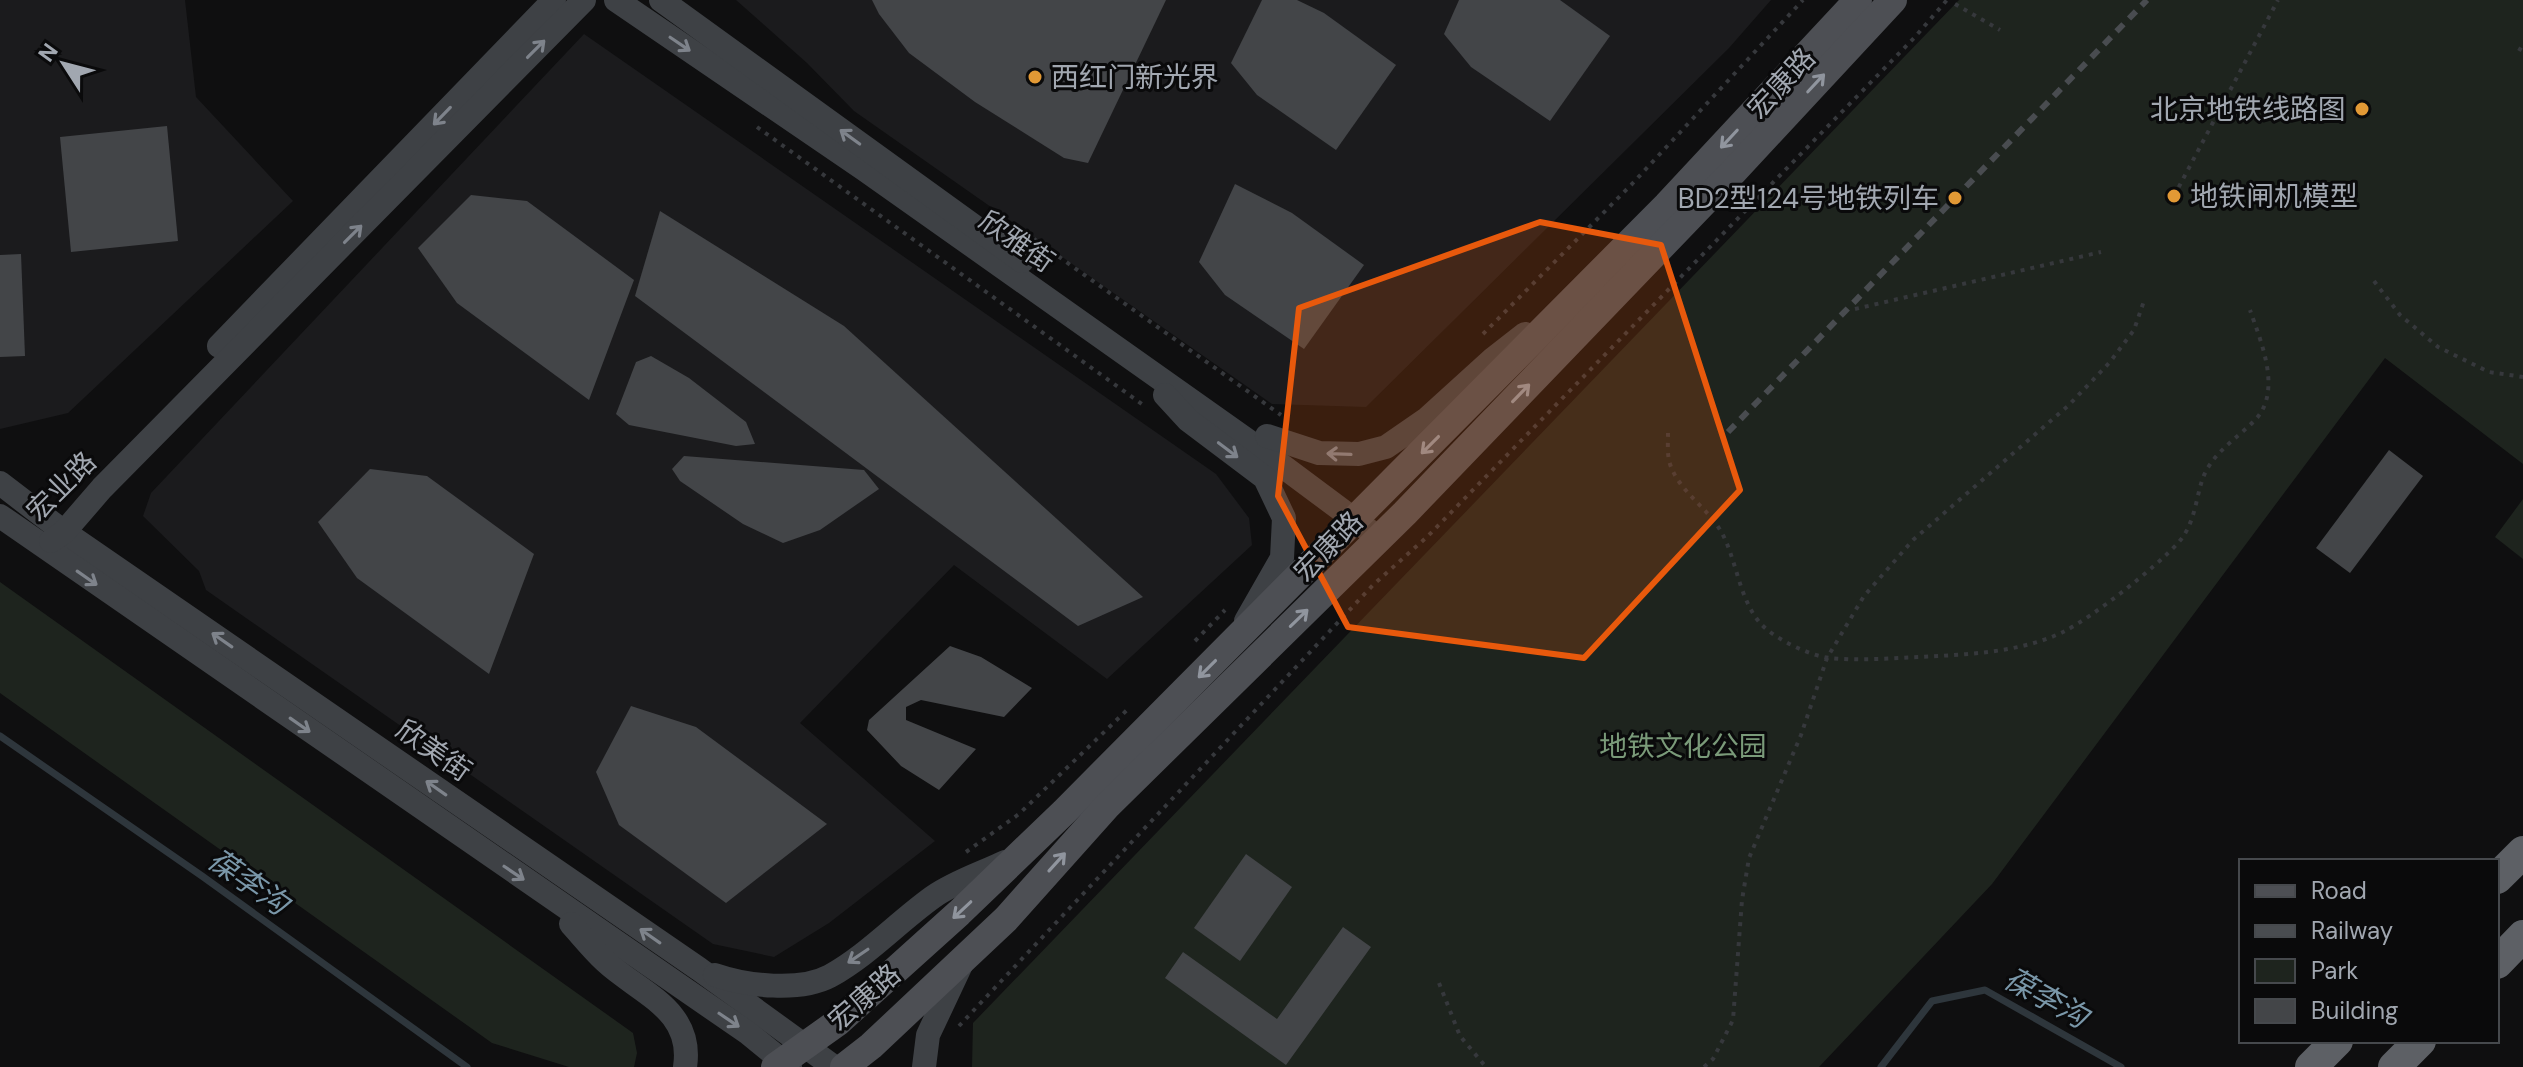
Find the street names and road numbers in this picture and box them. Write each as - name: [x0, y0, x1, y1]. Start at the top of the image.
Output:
- street label: 宏康路: [1739, 40, 1824, 127]
- street label: 欣雅街: [972, 202, 1062, 281]
- street label: 宏业路: [19, 444, 104, 529]
- street label: 宏康路: [1286, 503, 1371, 589]
- street label: 欣美街: [389, 711, 479, 790]
- street label: 宏康路: [820, 956, 908, 1039]

